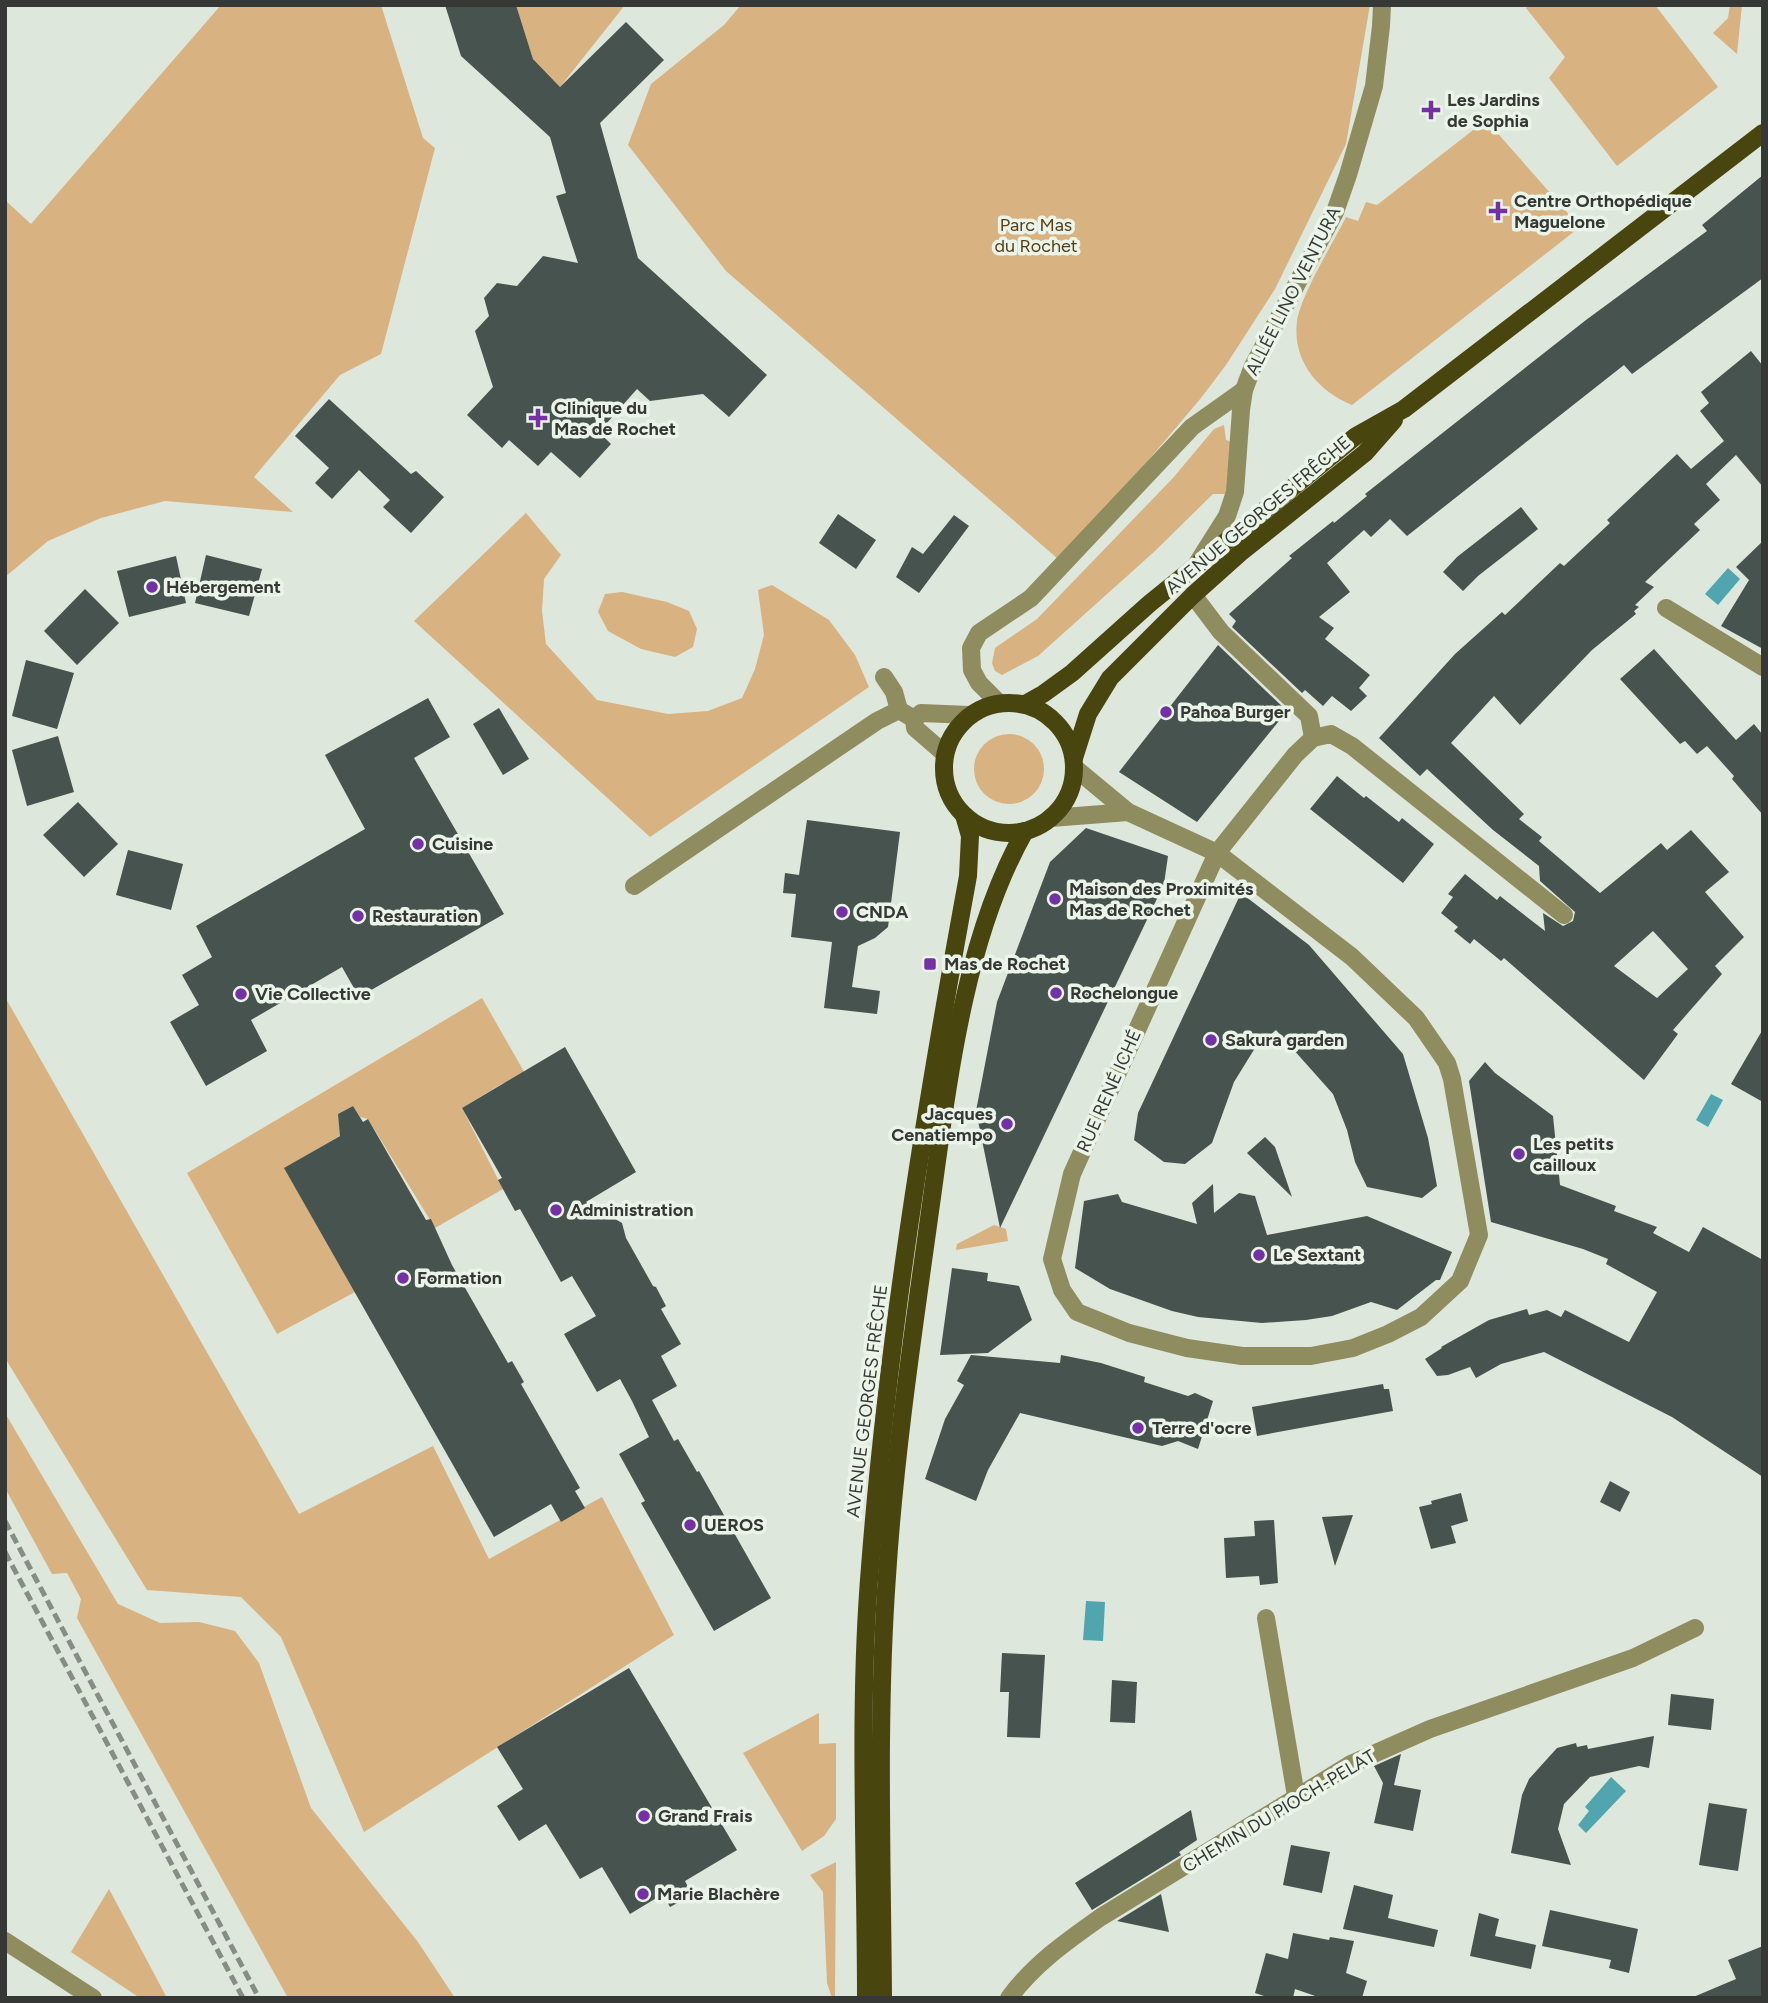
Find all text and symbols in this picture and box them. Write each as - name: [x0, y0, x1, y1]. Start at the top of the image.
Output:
- place label: Les Jardins de Sophia: [1447, 89, 1540, 132]
- marker: Les Jardins de Sophia: [1421, 100, 1441, 120]
- place label: Centre Orthopédique Maguelone: [1514, 190, 1692, 233]
- marker: Centre Orthopédique Maguelone: [1488, 201, 1508, 221]
- street label: ALLÉE LINO VENTURA: [1241, 203, 1345, 379]
- park label: Parc Mas du Rochet: [994, 214, 1078, 257]
- place label: Clinique du Mas de Rochet: [554, 397, 676, 440]
- marker: Clinique du Mas de Rochet: [528, 408, 548, 428]
- street label: AVENUE GEORGES FRÊCHE: [1161, 431, 1355, 599]
- place label: Hébergement: [166, 576, 281, 598]
- marker: Hébergement: [144, 579, 160, 595]
- place label: Pahoa Burger: [1180, 701, 1291, 723]
- marker: Pahoa Burger: [1158, 704, 1174, 720]
- place label: Cuisine: [432, 833, 493, 855]
- marker: Cuisine: [410, 836, 426, 852]
- place label: Maison des Proximités Mas de Rochet: [1069, 878, 1254, 921]
- marker: Maison des Proximités Mas de Rochet: [1047, 891, 1063, 907]
- place label: CNDA: [856, 901, 909, 923]
- marker: CNDA: [834, 904, 850, 920]
- place label: Restauration: [372, 905, 478, 927]
- marker: Restauration: [350, 908, 366, 924]
- place label: Mas de Rochet: [944, 953, 1066, 975]
- marker: Mas de Rochet: [922, 956, 938, 972]
- place label: Rochelongue: [1070, 982, 1178, 1004]
- place label: Vie Collective: [255, 983, 371, 1005]
- marker: Rochelongue: [1048, 985, 1064, 1001]
- marker: Vie Collective: [233, 986, 249, 1002]
- street label: RUE RENÉ ICHÉ: [1072, 1026, 1146, 1156]
- place label: Sakura garden: [1225, 1029, 1344, 1051]
- marker: Sakura garden: [1203, 1032, 1219, 1048]
- place label: Jacques Cenatiempo: [891, 1103, 994, 1146]
- marker: Jacques Cenatiempo: [999, 1116, 1015, 1132]
- place label: Les petits cailloux: [1533, 1133, 1614, 1176]
- marker: Les petits cailloux: [1511, 1146, 1527, 1162]
- place label: Administration: [570, 1199, 693, 1221]
- marker: Administration: [548, 1202, 564, 1218]
- place label: Le Sextant: [1273, 1244, 1361, 1266]
- marker: Le Sextant: [1251, 1247, 1267, 1263]
- place label: Formation: [417, 1267, 502, 1289]
- marker: Formation: [395, 1270, 411, 1286]
- street label: AVENUE GEORGES FRÊCHE: [842, 1283, 892, 1519]
- place label: Terre d'ocre: [1152, 1417, 1251, 1439]
- marker: Terre d'ocre: [1130, 1420, 1146, 1436]
- place label: UEROS: [704, 1514, 764, 1536]
- marker: UEROS: [682, 1517, 698, 1533]
- street label: CHEMIN DU PIOCH-PELAT: [1179, 1745, 1379, 1877]
- place label: Grand Frais: [658, 1805, 753, 1827]
- marker: Grand Frais: [636, 1808, 652, 1824]
- place label: Marie Blachère: [657, 1883, 780, 1905]
- marker: Marie Blachère: [635, 1886, 651, 1902]

